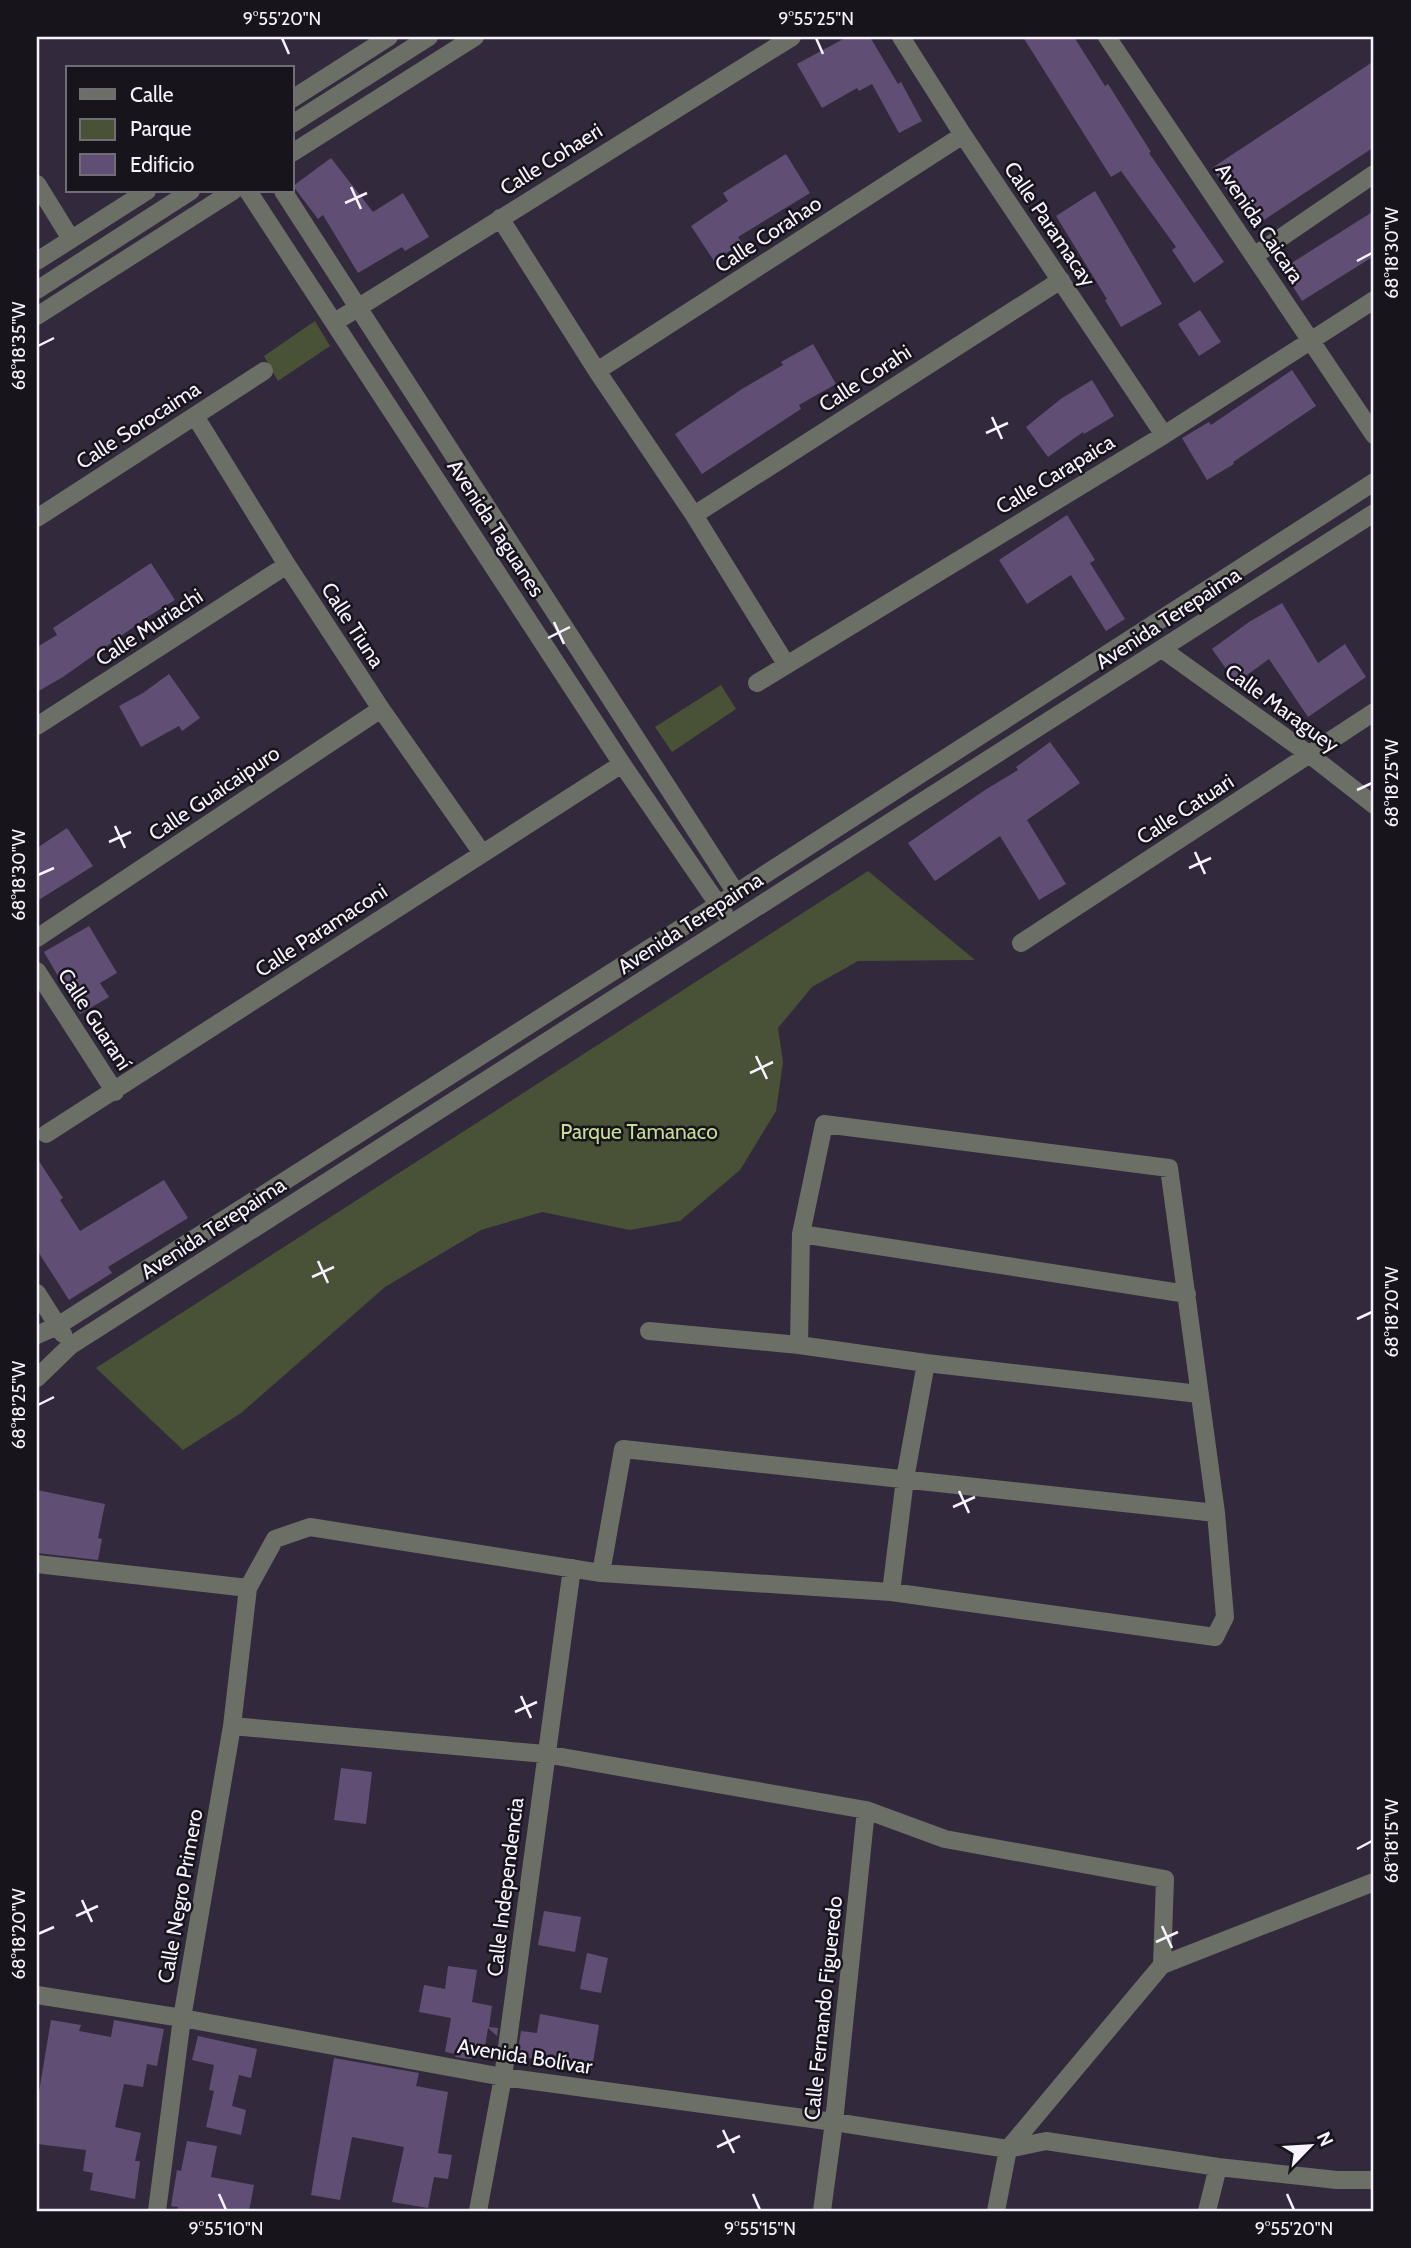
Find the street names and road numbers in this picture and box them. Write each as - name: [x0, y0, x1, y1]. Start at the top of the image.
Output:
- street label: Calle Cohaeri: [495, 118, 607, 200]
- street label: Calle Paramacay: [999, 157, 1101, 291]
- street label: Avenida Caicara: [1211, 158, 1309, 288]
- street label: Calle Corahao: [710, 190, 826, 278]
- street label: Calle Corahi: [814, 339, 916, 417]
- street label: Calle Sorocaima: [71, 376, 205, 474]
- street label: Calle Carapaica: [991, 429, 1119, 519]
- street label: Avenida Taguanes: [442, 455, 550, 602]
- street label: Avenida Terepaima: [1091, 562, 1245, 674]
- street label: Calle Tiuna: [316, 578, 390, 672]
- street label: Calle Muriachi: [91, 583, 207, 671]
- street label: Calle Maraguey: [1220, 658, 1344, 758]
- street label: Calle Guaicaipuro: [144, 740, 284, 846]
- street label: Calle Catuari: [1132, 768, 1238, 850]
- street label: Avenida Terepaima: [613, 867, 767, 979]
- street label: Calle Paramaconi: [250, 878, 392, 982]
- street label: Calle Guaraní: [53, 964, 137, 1075]
- street label: Avenida Terepaima: [136, 1172, 290, 1284]
- street label: Calle Independencia: [482, 1796, 528, 1978]
- street label: Calle Negro Primero: [152, 1807, 208, 1985]
- street label: Calle Fernando Figueredo: [799, 1895, 847, 2121]
- street label: Avenida Bolívar: [456, 2033, 595, 2079]

